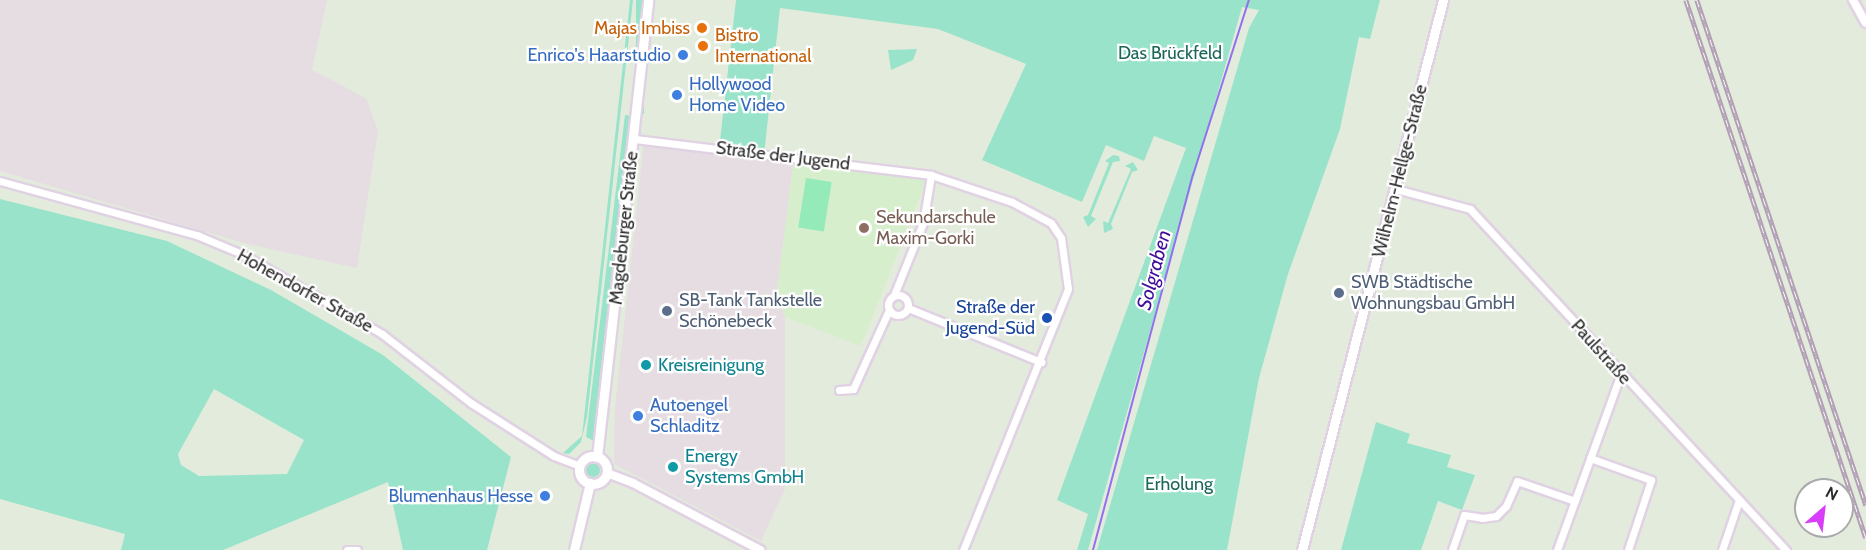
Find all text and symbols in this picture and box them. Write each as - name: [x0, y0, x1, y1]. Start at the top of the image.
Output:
- place label: Majas Imbiss: [594, 17, 690, 39]
- marker: Majas Imbiss: [695, 21, 709, 35]
- place label: Bistro International: [715, 25, 811, 68]
- marker: Bistro International: [696, 39, 710, 53]
- park label: Das Brückfeld: [1118, 42, 1222, 64]
- place label: Enrico's Haarstudio: [528, 44, 671, 66]
- marker: Enrico's Haarstudio: [676, 48, 690, 62]
- place label: Hollywood Home Video: [689, 74, 785, 116]
- street label: Wilhelm-Hellge-Straße: [1368, 82, 1432, 260]
- marker: Hollywood Home Video: [670, 88, 684, 102]
- street label: Straße der Jugend: [715, 137, 851, 175]
- street label: Magdeburger Straße: [605, 150, 643, 306]
- place label: Sekundarschule Maxim-Gorki: [876, 207, 996, 250]
- marker: Sekundarschule Maxim-Gorki: [857, 221, 871, 235]
- water label: Solgraben: [1132, 227, 1176, 313]
- street label: Hohendorfer Straße: [233, 245, 377, 337]
- place label: SWB Städtische Wohnungsbau GmbH: [1351, 272, 1515, 314]
- marker: SWB Städtische Wohnungsbau GmbH: [1332, 286, 1346, 300]
- place label: SB-Tank Tankstelle Schönebeck: [679, 290, 822, 332]
- place label: Straße der Jugend-Süd: [946, 297, 1035, 340]
- marker: SB-Tank Tankstelle Schönebeck: [660, 304, 674, 318]
- marker: Straße der Jugend-Süd: [1040, 311, 1054, 325]
- street label: Paulstraße: [1566, 315, 1636, 389]
- place label: Kreisreinigung: [658, 354, 764, 376]
- marker: Kreisreinigung: [639, 358, 653, 372]
- place label: Autoengel Schladitz: [650, 395, 728, 438]
- marker: Autoengel Schladitz: [631, 409, 645, 423]
- place label: Energy Systems GmbH: [685, 446, 804, 488]
- marker: Energy Systems GmbH: [666, 460, 680, 474]
- park label: Erholung: [1145, 473, 1213, 495]
- north arrow: [1794, 478, 1854, 538]
- text: N: [1822, 482, 1841, 504]
- place label: Blumenhaus Hesse: [388, 485, 533, 507]
- marker: Blumenhaus Hesse: [538, 489, 552, 503]

